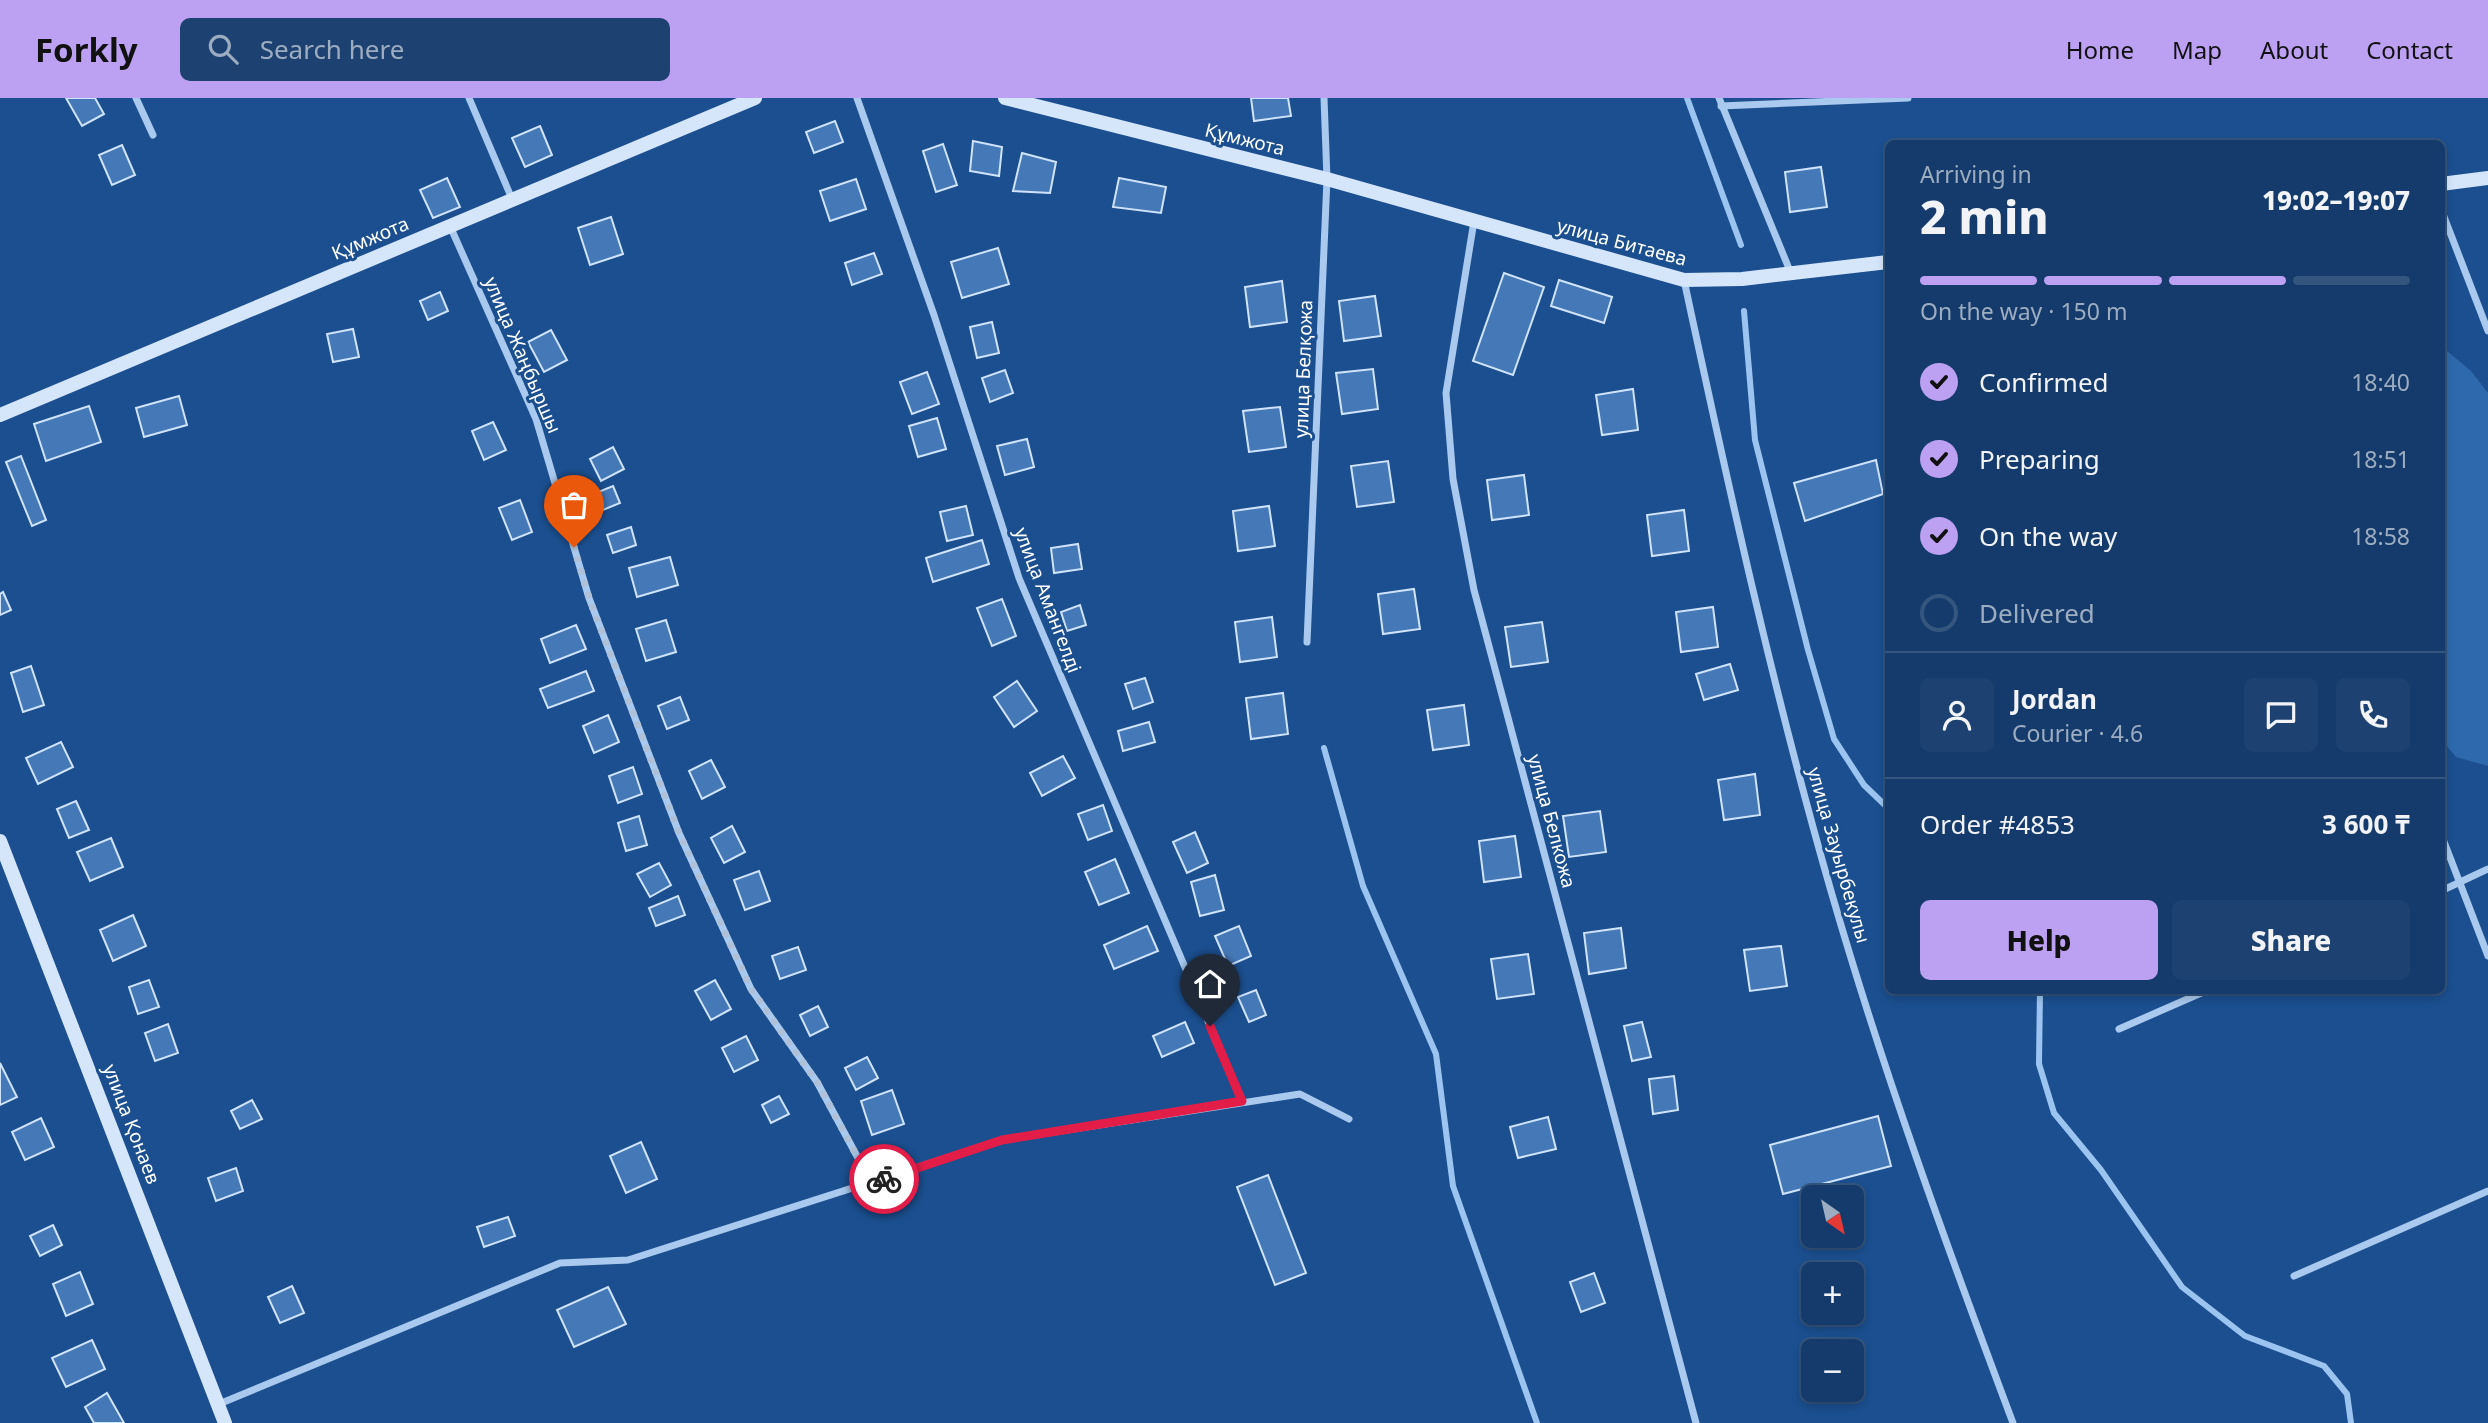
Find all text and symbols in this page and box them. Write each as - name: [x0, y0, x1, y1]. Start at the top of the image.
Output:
- search box: [180, 18, 670, 81]
- text: Forkly: [35, 27, 138, 72]
- icon: search: [204, 30, 242, 68]
- text: Search here: [260, 31, 404, 67]
- text: Home: [2066, 33, 2134, 66]
- text: Map: [2172, 33, 2222, 66]
- text: About: [2260, 33, 2328, 66]
- text: Contact: [2366, 33, 2453, 66]
- street label: Құмжота: [1202, 117, 1288, 161]
- text: Arriving in: [1920, 158, 2032, 190]
- text: 19:02–19:07: [2262, 182, 2410, 218]
- text: 2 min: [1920, 185, 2049, 247]
- street label: Құмжота: [327, 210, 413, 266]
- street label: улица Битаева: [1554, 212, 1690, 272]
- street label: улица Жаңбыршы: [478, 273, 568, 437]
- text: On the way · 150 m: [1920, 295, 2127, 327]
- street label: улица Белқожа: [1288, 299, 1318, 439]
- icon: check: [1920, 363, 1958, 401]
- text: Confirmed: [1979, 364, 2109, 400]
- text: 18:40: [2351, 366, 2410, 398]
- icon: check: [1920, 440, 1958, 478]
- text: Preparing: [1979, 441, 2100, 477]
- text: 18:51: [2351, 443, 2410, 475]
- pin: [544, 475, 604, 547]
- icon: bag: [555, 486, 593, 524]
- icon: check: [1920, 517, 1958, 555]
- text: On the way: [1979, 518, 2117, 554]
- text: 18:58: [2351, 520, 2410, 552]
- street label: улица Амангелді: [1008, 523, 1088, 677]
- text: Delivered: [1979, 595, 2095, 631]
- button: person: [1920, 678, 1994, 752]
- button: chat: [2244, 678, 2318, 752]
- button: phone: [2336, 678, 2410, 752]
- text: Jordan: [2012, 681, 2097, 717]
- text: Courier · 4.6: [2012, 717, 2143, 749]
- street label: улица Белкожа: [1522, 751, 1582, 891]
- street label: улица Зауырбекулы: [1801, 764, 1877, 946]
- text: Order #4853: [1920, 806, 2075, 842]
- text: 3 600 ₸: [2322, 806, 2410, 842]
- button: Help: [1920, 900, 2158, 980]
- button: Share: [2172, 900, 2410, 980]
- pin: [1180, 954, 1240, 1026]
- icon: home: [1191, 965, 1229, 1003]
- street label: улица Қонаев: [97, 1060, 167, 1188]
- courier: [849, 1144, 919, 1214]
- icon: bike: [865, 1160, 903, 1198]
- north arrow: [1801, 1185, 1864, 1248]
- map controls: [1801, 1185, 1864, 1402]
- button: +: [1801, 1262, 1864, 1325]
- button: −: [1801, 1339, 1864, 1402]

